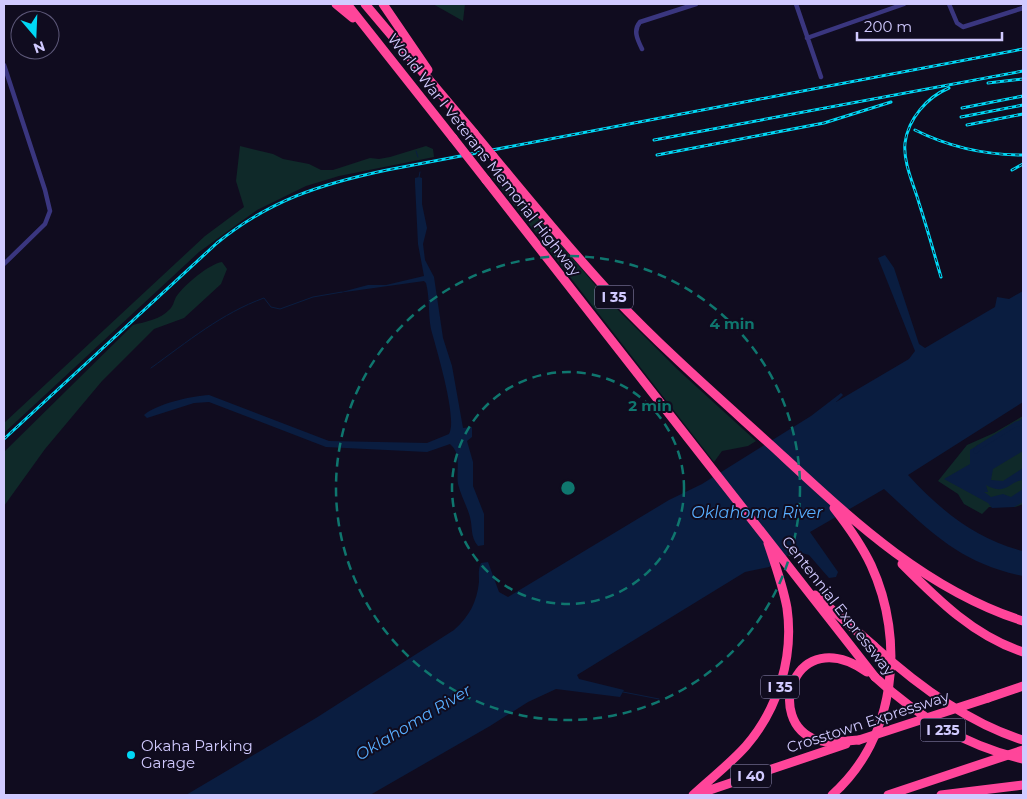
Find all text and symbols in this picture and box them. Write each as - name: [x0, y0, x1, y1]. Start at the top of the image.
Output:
- north arrow: [10, 10, 60, 60]
- scale bar: [857, 10, 1002, 42]
- text: 200 m: [864, 17, 912, 36]
- street label: World War I Veterans Memorial Highway: [384, 29, 586, 281]
- text: N: [31, 37, 48, 58]
- road number: I 35: [595, 286, 633, 308]
- text: 4 min: [709, 314, 755, 333]
- text: 2 min: [628, 396, 672, 415]
- centre of rings: [559, 479, 577, 497]
- water label: Oklahoma River: [691, 503, 823, 522]
- street label: Centennial Expressway: [778, 532, 899, 680]
- road number: I 35: [761, 676, 799, 699]
- water label: Oklahoma River: [352, 680, 475, 764]
- street label: Crosstown Expressway: [784, 686, 952, 757]
- road number: I 235: [920, 718, 966, 742]
- place label: Okaha Parking Garage: [141, 736, 253, 772]
- marker: Okaha Parking Garage: [125, 749, 137, 761]
- road number: I 40: [731, 764, 771, 788]

